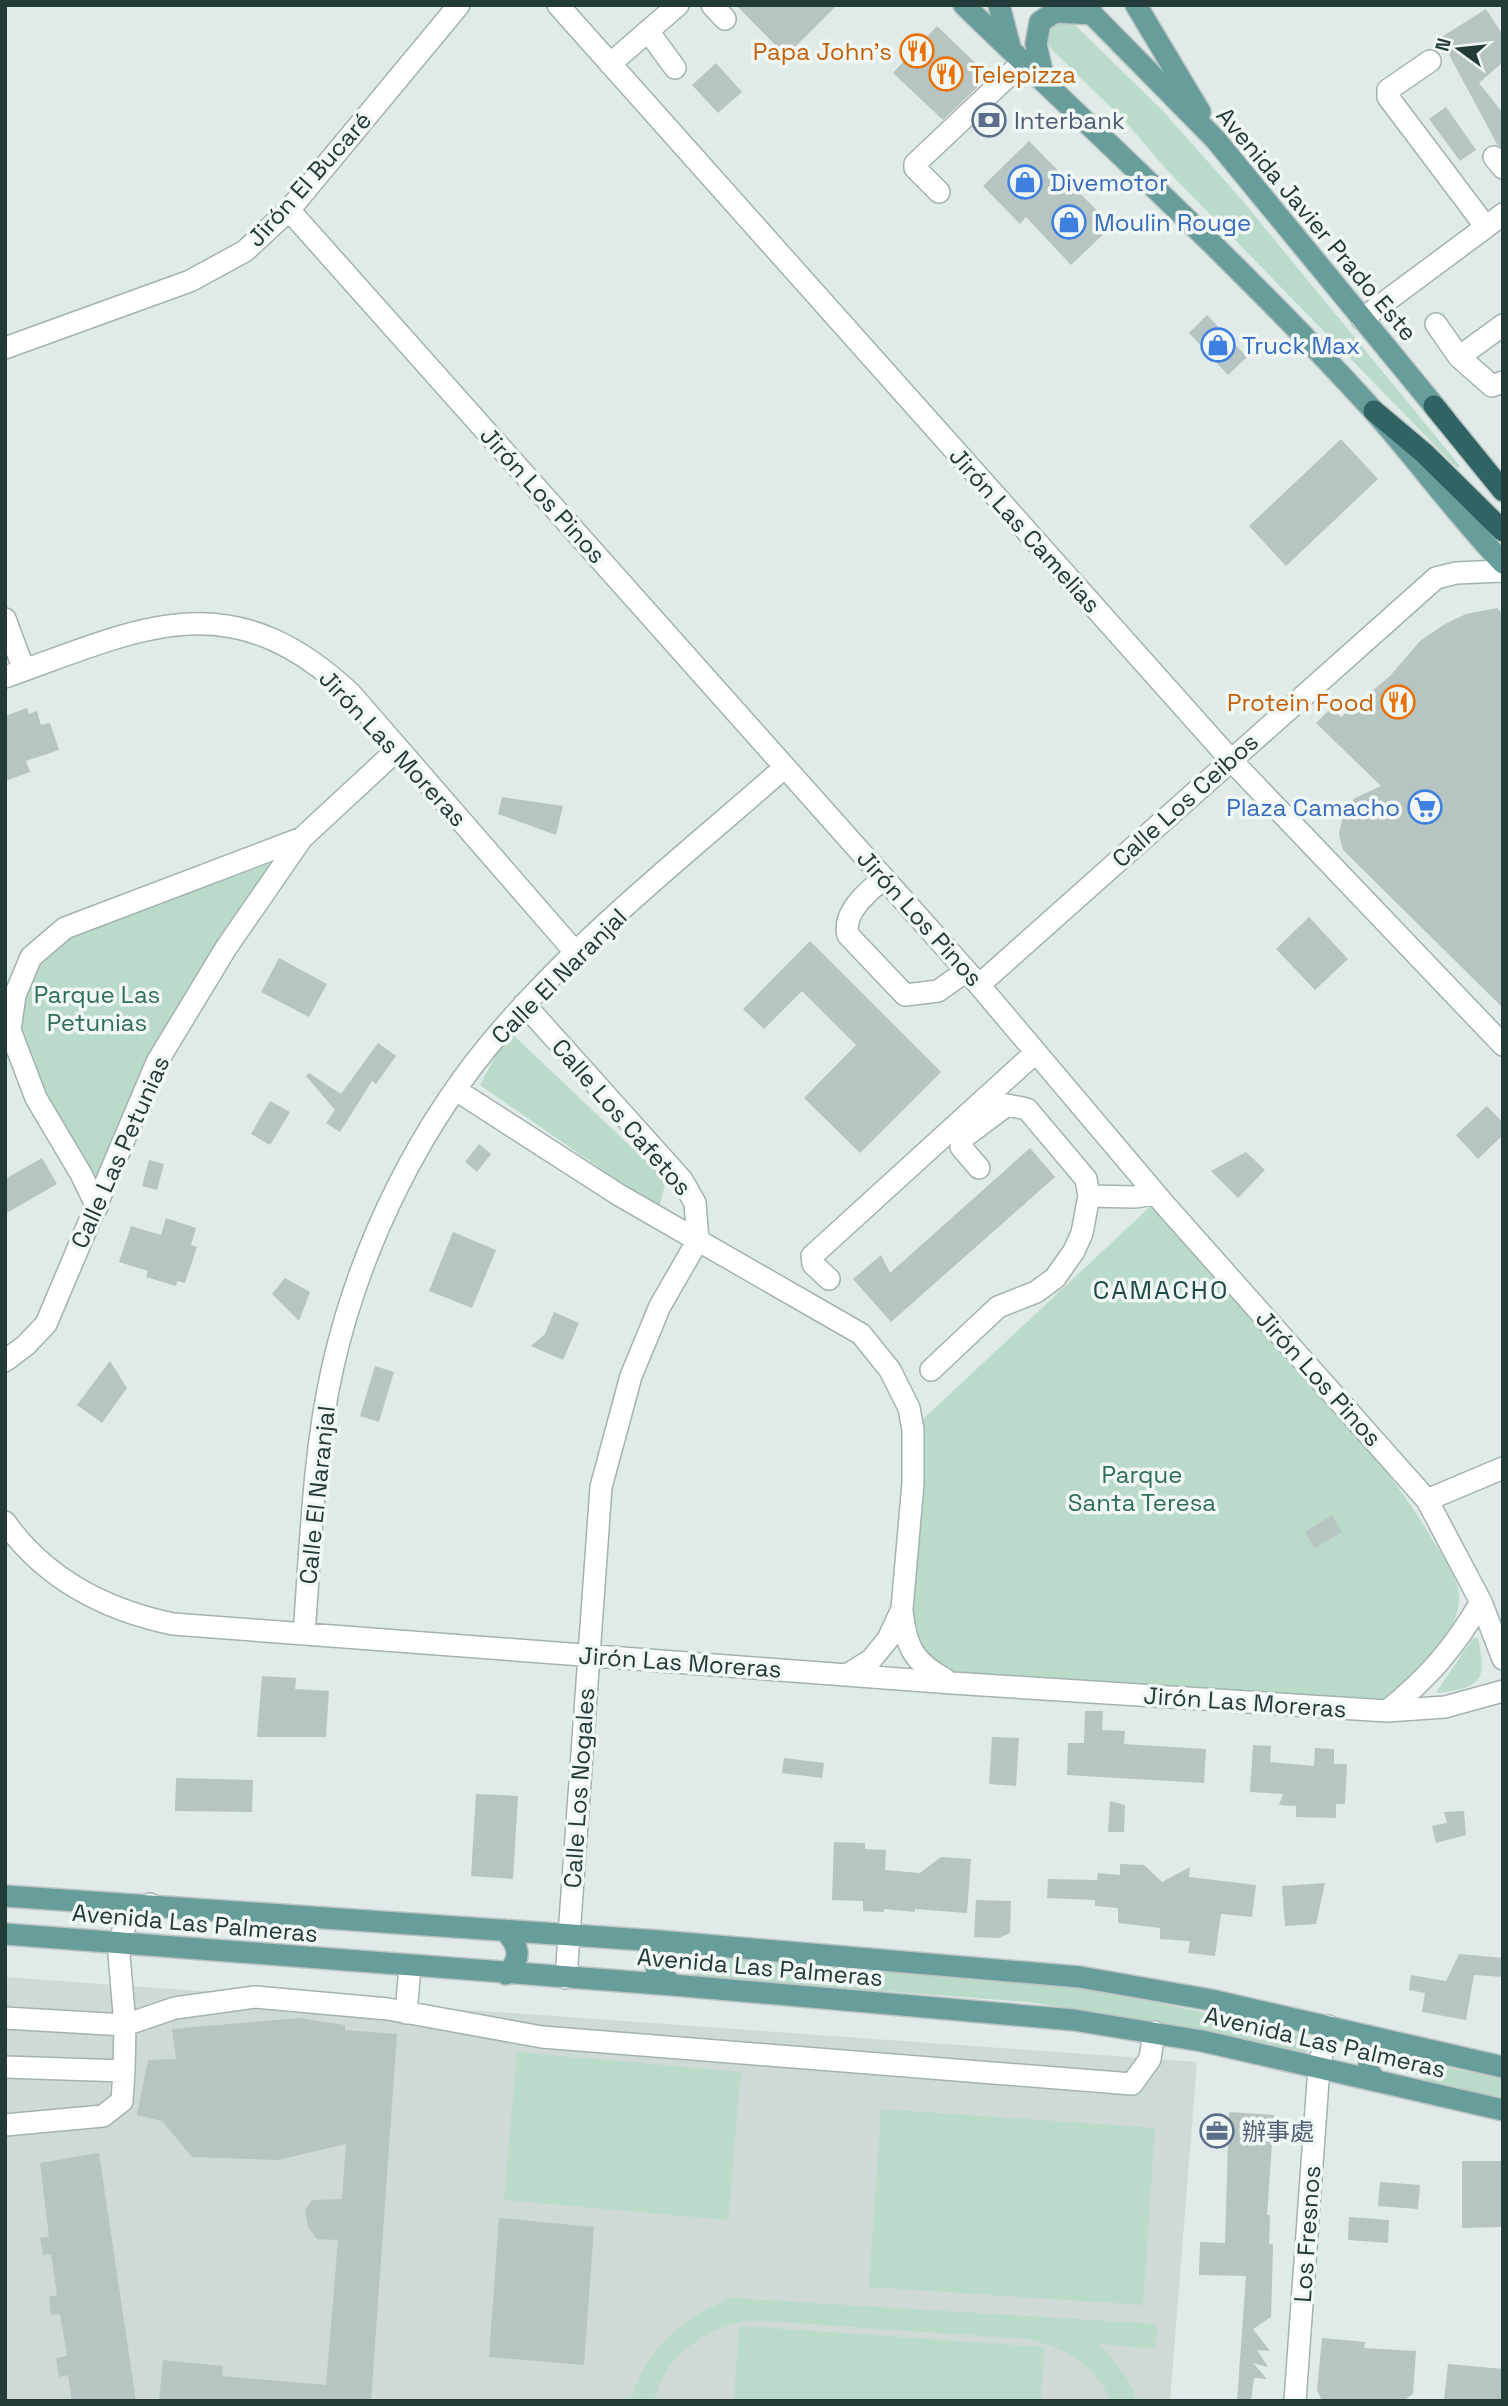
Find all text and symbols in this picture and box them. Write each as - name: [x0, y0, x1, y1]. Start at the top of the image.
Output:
- north arrow: [1424, 14, 1494, 84]
- restaurant icon: Papa John's: [898, 32, 936, 70]
- text: N: [1429, 35, 1457, 54]
- place label: Papa John's: [753, 36, 892, 67]
- restaurant icon: Telepizza: [927, 55, 965, 93]
- place label: Telepizza: [970, 59, 1076, 90]
- bank icon: Interbank: [970, 101, 1008, 139]
- street label: Avenida Javier Prado Este: [1210, 101, 1424, 347]
- street label: Jirón El Bucaré: [240, 105, 378, 253]
- place label: Interbank: [1014, 105, 1125, 136]
- shop icon: Divemotor: [1006, 163, 1044, 201]
- place label: Divemotor: [1050, 167, 1168, 198]
- shop icon: Moulin Rouge: [1050, 203, 1088, 241]
- place label: Moulin Rouge: [1094, 207, 1251, 238]
- shop icon: Truck Max: [1199, 326, 1237, 364]
- place label: Truck Max: [1242, 330, 1360, 361]
- street label: Jirón Los Pinos: [473, 420, 613, 570]
- street label: Jirón Las Camelias: [942, 441, 1108, 619]
- street label: Jirón Las Moreras: [312, 663, 474, 833]
- restaurant icon: Protein Food: [1379, 683, 1417, 721]
- place label: Protein Food: [1227, 687, 1374, 718]
- street label: Calle Los Ceibos: [1105, 726, 1265, 874]
- supermarket icon: Plaza Camacho: [1406, 788, 1444, 826]
- place label: Plaza Camacho: [1226, 792, 1400, 823]
- street label: Jirón Los Pinos: [850, 843, 990, 993]
- street label: Calle El Naranjal: [485, 902, 633, 1050]
- park label: Parque Las Petunias: [34, 979, 160, 1038]
- street label: Calle Los Cafetos: [545, 1032, 699, 1202]
- street label: Calle Las Petunias: [64, 1051, 176, 1253]
- district label: CAMACHO: [1093, 1273, 1229, 1307]
- street label: Jirón Los Pinos: [1249, 1303, 1389, 1453]
- street label: Calle El Naranjal: [292, 1404, 342, 1586]
- park label: Parque Santa Teresa: [1068, 1459, 1216, 1518]
- street label: Jirón Las Moreras: [577, 1639, 783, 1685]
- street label: Jirón Las Moreras: [1142, 1679, 1348, 1725]
- street label: Calle Los Nogales: [557, 1687, 601, 1889]
- street label: Avenida Las Palmeras: [71, 1897, 319, 1949]
- street label: Avenida Las Palmeras: [636, 1941, 884, 1993]
- street label: Avenida Las Palmeras: [1201, 1999, 1449, 2085]
- office icon: 辦事處: [1198, 2112, 1236, 2150]
- place label: 辦事處: [1242, 2116, 1314, 2147]
- street label: Los Fresnos: [1287, 2164, 1327, 2304]

